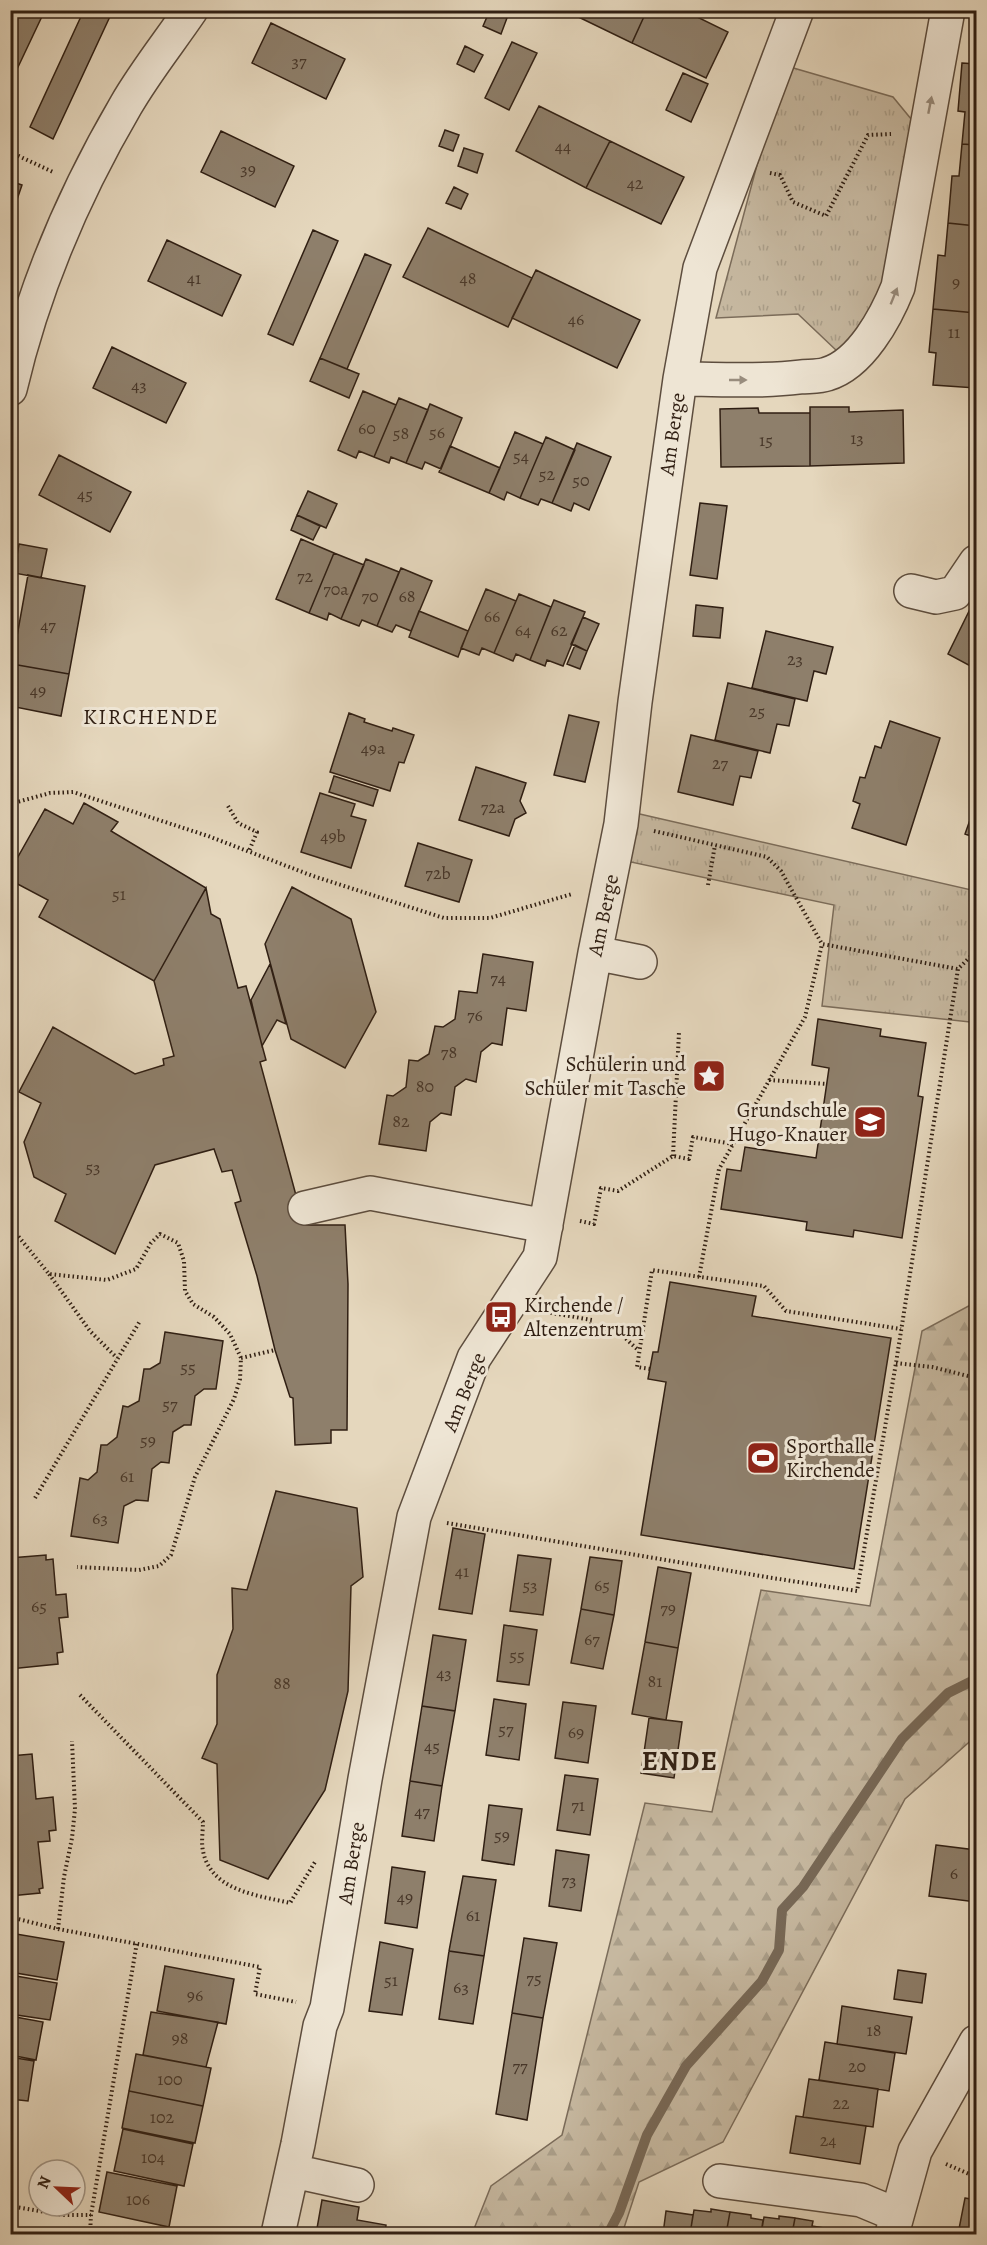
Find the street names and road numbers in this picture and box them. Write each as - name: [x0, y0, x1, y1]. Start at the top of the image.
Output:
- street label: Am Berge: [652, 391, 692, 478]
- street label: Am Berge: [580, 871, 625, 960]
- street label: Am Berge: [435, 1348, 493, 1437]
- street label: Am Berge: [331, 1820, 371, 1907]

